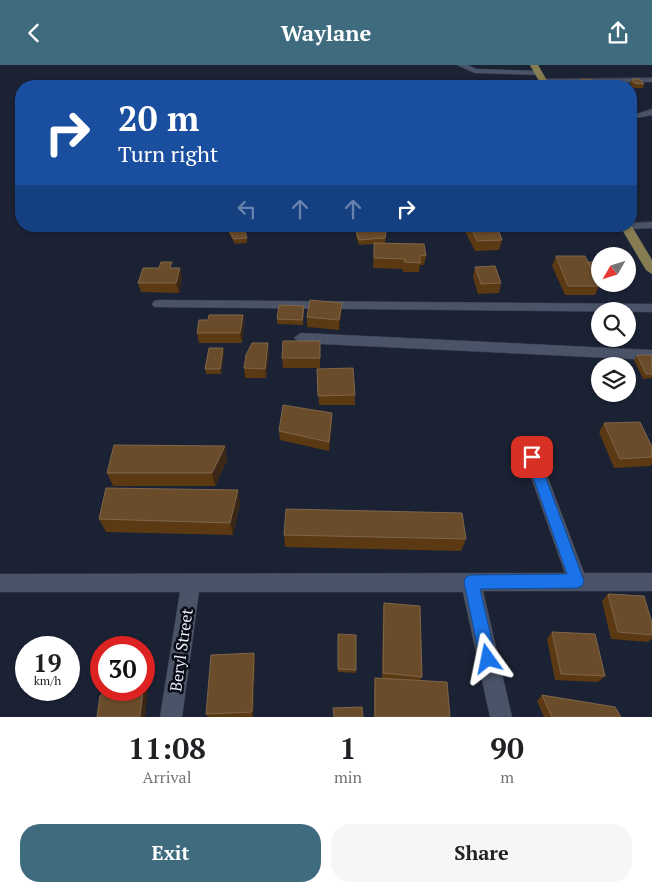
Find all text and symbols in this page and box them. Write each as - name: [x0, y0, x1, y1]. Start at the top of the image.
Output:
- text: Waylane: [281, 18, 371, 47]
- icon: back: [20, 19, 48, 47]
- icon: share: [604, 19, 632, 47]
- text: 20 m: [118, 95, 199, 141]
- icon: right: [35, 100, 100, 165]
- text: Turn right: [118, 139, 218, 168]
- icon: left: [233, 195, 261, 223]
- icon: ahead: [286, 195, 314, 223]
- icon: ahead: [339, 195, 367, 223]
- icon: right: [392, 195, 420, 223]
- north arrow: [591, 247, 636, 293]
- map controls: [591, 247, 636, 402]
- button: search: [591, 302, 636, 347]
- button: layers: [591, 357, 636, 402]
- pin: [511, 436, 553, 478]
- icon: arrive: [518, 443, 546, 471]
- street label: Beryl Street: [164, 607, 198, 693]
- position arrow: [461, 632, 513, 684]
- speed limit sign: 30: [90, 636, 155, 701]
- text: 19: [33, 646, 62, 679]
- text: km/h: [34, 673, 61, 688]
- text: 11:08: [128, 728, 206, 768]
- text: 1: [340, 728, 357, 768]
- text: 90: [490, 728, 524, 768]
- text: Arrival: [142, 766, 192, 788]
- text: min: [334, 766, 362, 788]
- text: m: [500, 766, 514, 788]
- button: Exit: [20, 824, 321, 882]
- button: Share: [331, 824, 632, 882]

